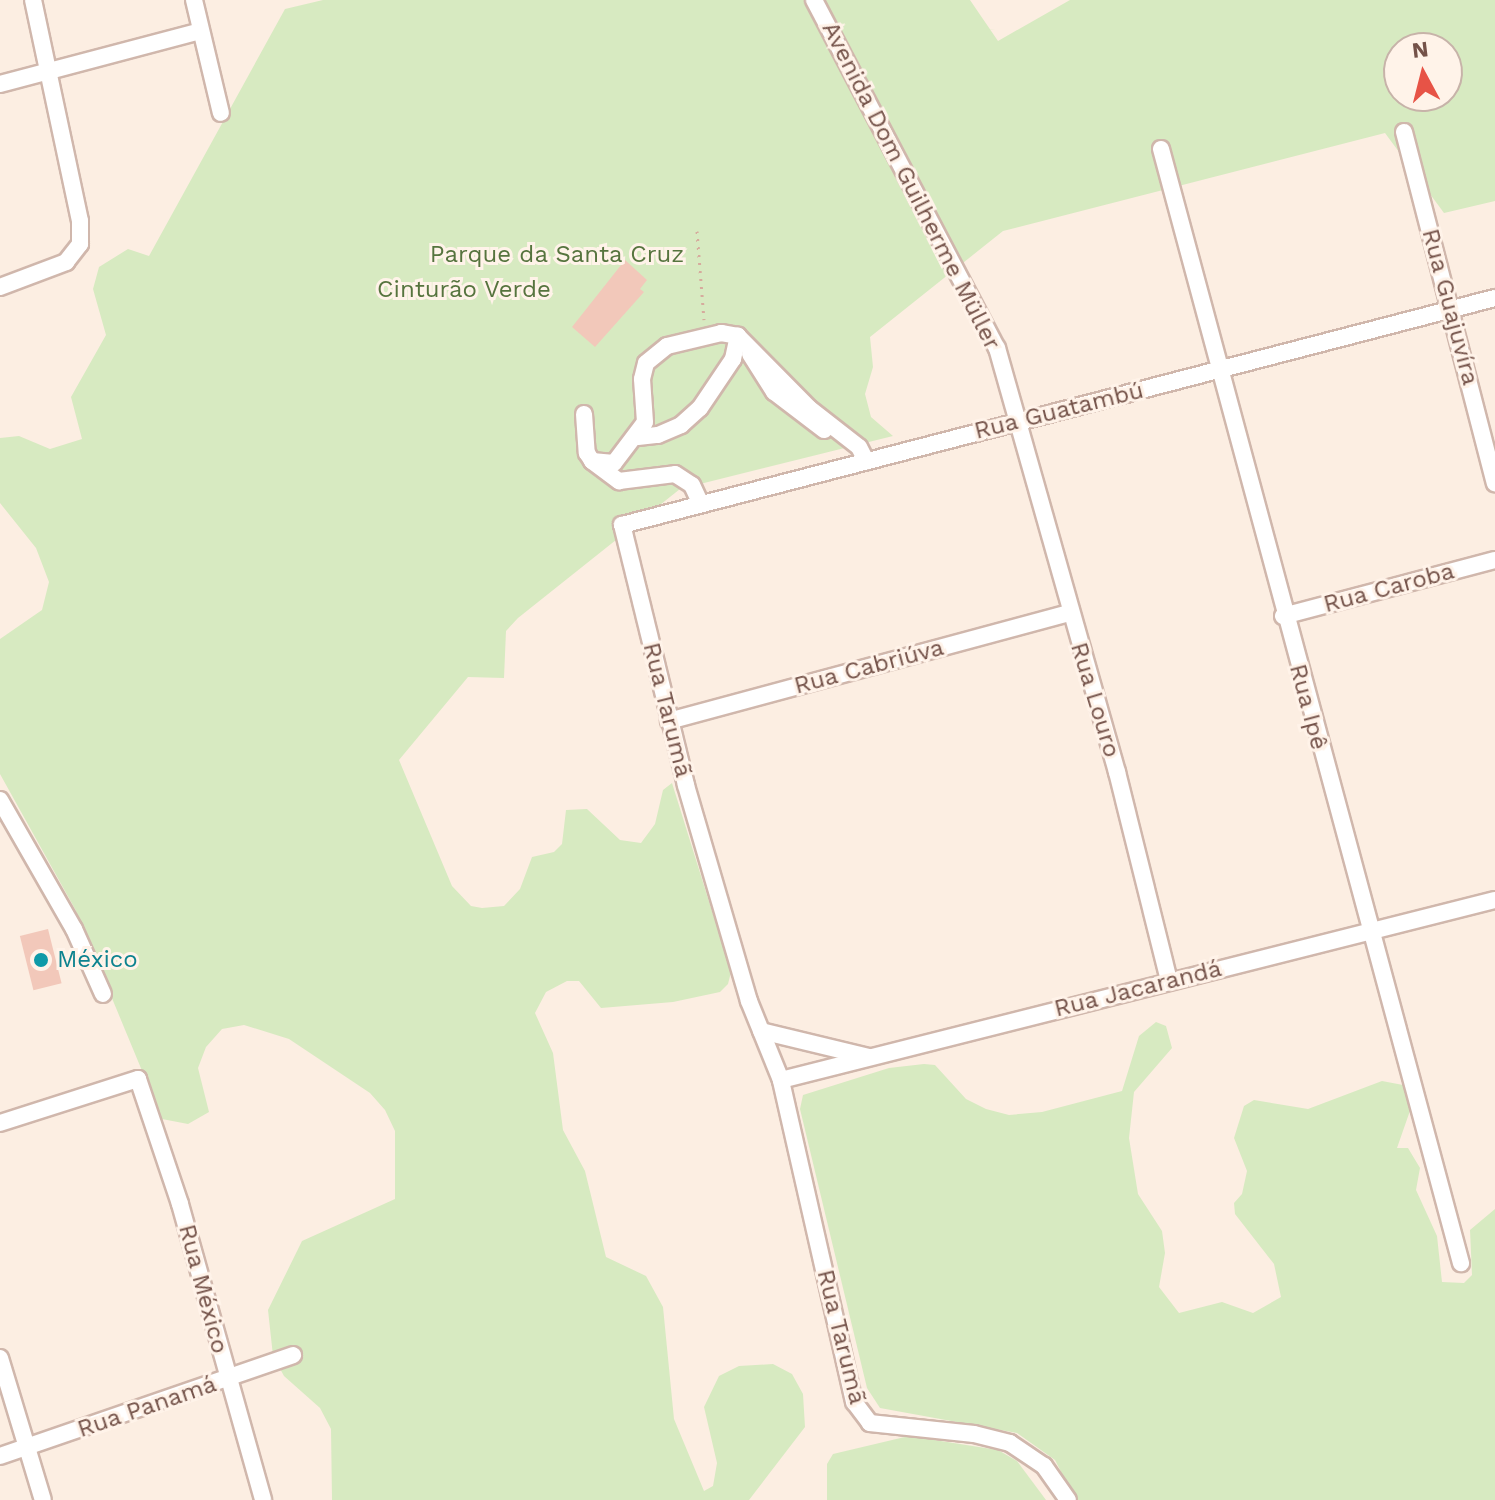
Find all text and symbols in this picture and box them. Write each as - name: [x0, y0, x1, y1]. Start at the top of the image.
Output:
- street label: Avenida Dom Guilherme Müller: [815, 17, 1007, 355]
- north arrow: [1383, 32, 1463, 112]
- text: N: [1411, 36, 1430, 63]
- street label: Rua Guajuvíra: [1415, 225, 1485, 389]
- park label: Parque da Santa Cruz: [429, 241, 685, 269]
- park label: Cinturão Verde: [377, 276, 551, 304]
- street label: Rua Guatambú: [971, 376, 1147, 446]
- street label: Rua Caroba: [1320, 557, 1458, 619]
- street label: Rua Cabriúva: [791, 633, 947, 701]
- street label: Rua Tarumã: [636, 639, 698, 781]
- street label: Rua Louro: [1064, 639, 1126, 761]
- street label: Rua Ipê: [1283, 661, 1333, 753]
- place label: México: [57, 946, 138, 974]
- marker: México: [32, 951, 50, 969]
- street label: Rua Jacarandá: [1051, 954, 1225, 1024]
- street label: Rua México: [172, 1221, 234, 1357]
- street label: Rua Tarumã: [810, 1266, 872, 1408]
- street label: Rua Panamá: [74, 1370, 220, 1444]

